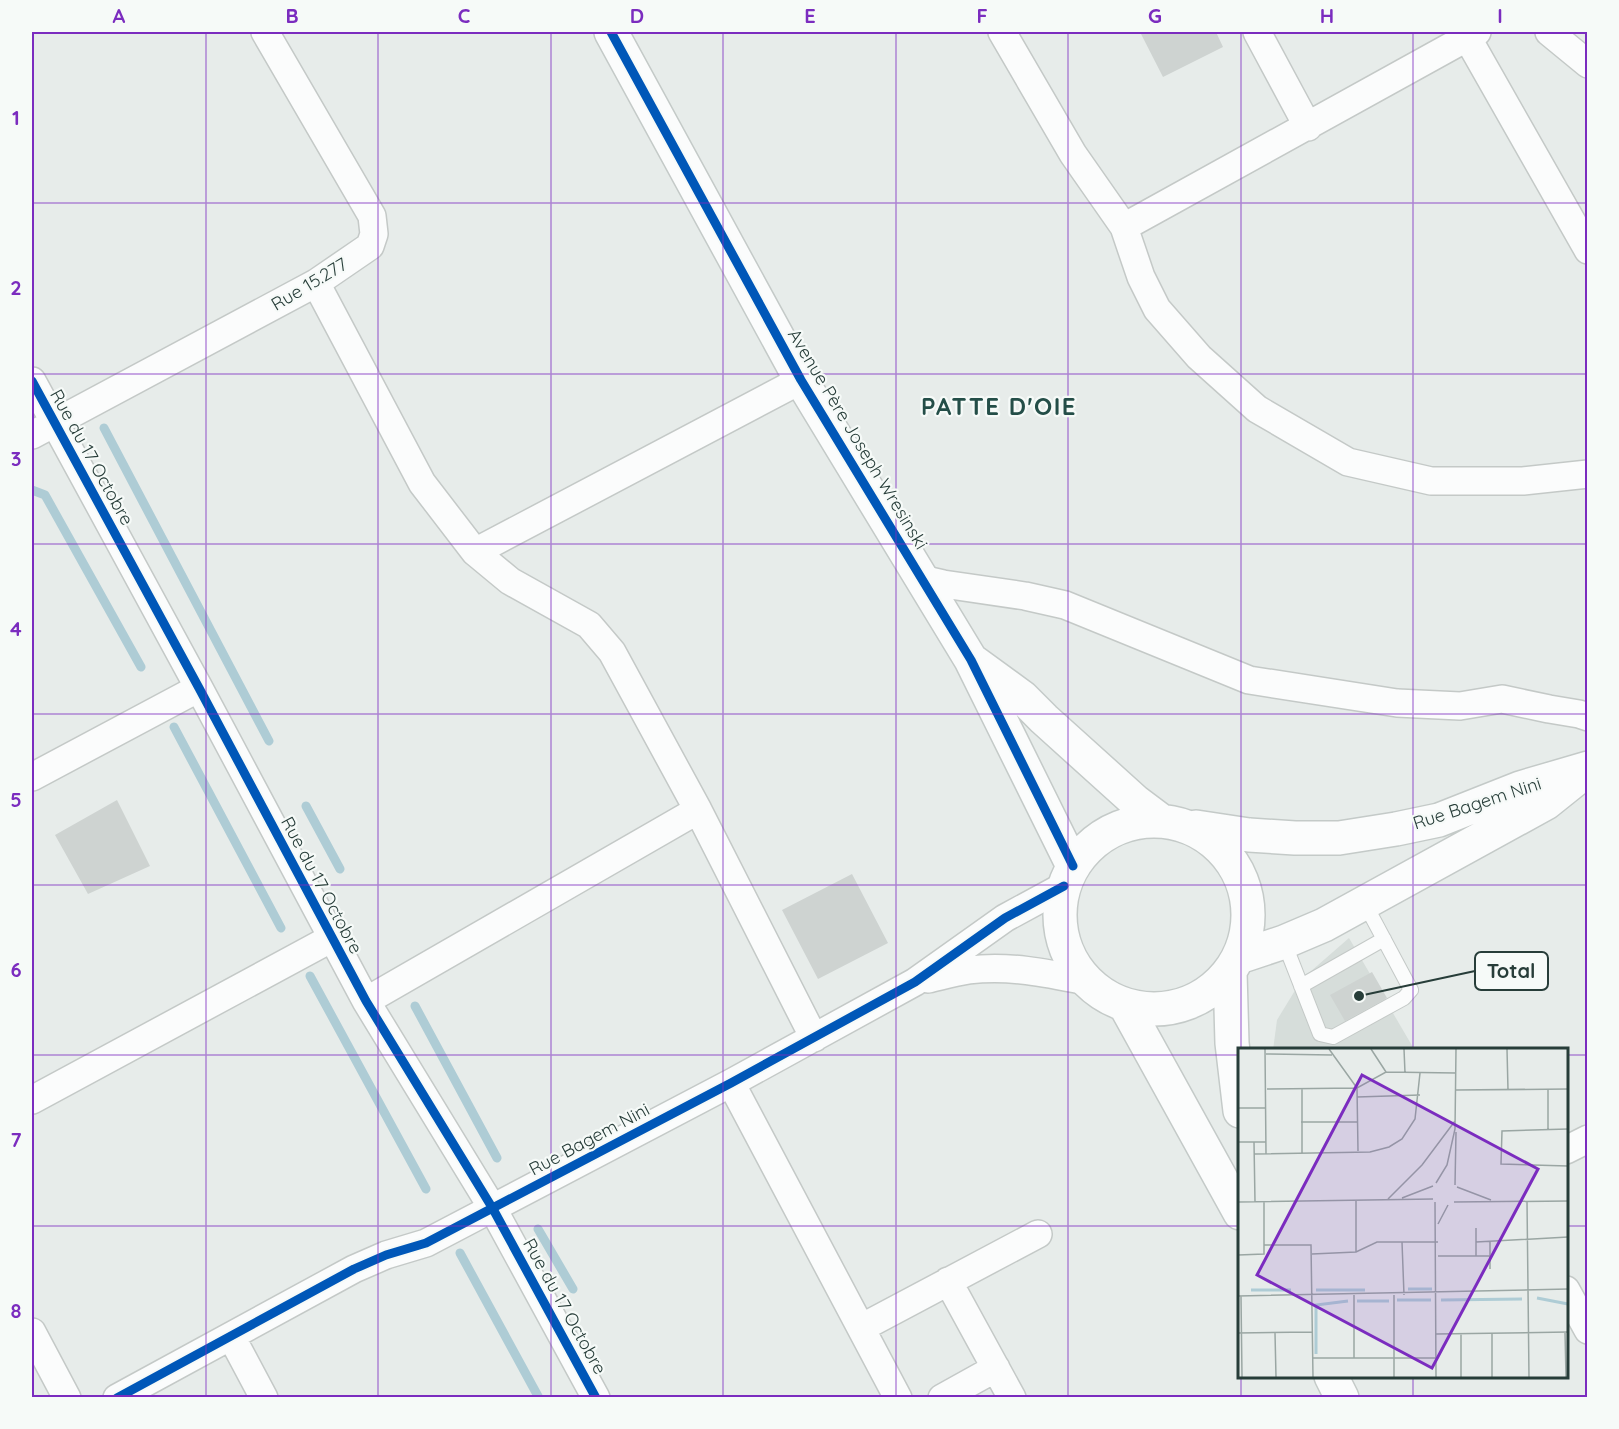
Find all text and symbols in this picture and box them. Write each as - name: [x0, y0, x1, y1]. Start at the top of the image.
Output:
- text: A: [113, 3, 126, 28]
- text: B: [285, 3, 299, 28]
- text: C: [458, 3, 471, 28]
- text: D: [630, 3, 644, 28]
- text: E: [804, 3, 816, 28]
- text: F: [976, 3, 988, 28]
- text: G: [1148, 3, 1162, 28]
- text: H: [1320, 3, 1334, 28]
- text: I: [1497, 3, 1503, 28]
- text: 1: [12, 105, 20, 130]
- street label: Rue 15.277: [267, 252, 351, 316]
- text: 2: [10, 275, 22, 300]
- street label: Avenue Père Joseph Wresinski: [783, 325, 933, 553]
- street label: Rue du 17 Octobre: [45, 385, 139, 529]
- district label: PATTE D'OIE: [921, 391, 1077, 421]
- text: 3: [11, 446, 21, 471]
- text: 4: [10, 616, 22, 641]
- street label: Rue Bagem Nini: [1410, 771, 1544, 835]
- text: 5: [10, 787, 22, 812]
- street label: Rue du 17 Octobre: [276, 812, 368, 958]
- callout: Total: [1475, 952, 1548, 990]
- text: 6: [10, 957, 22, 982]
- text: Total: [1487, 958, 1535, 983]
- inset map: [1238, 1048, 1568, 1378]
- street label: Rue Bagem Nini: [525, 1098, 653, 1180]
- text: 7: [11, 1127, 22, 1152]
- street label: Rue du 17 Octobre: [518, 1234, 612, 1378]
- text: 8: [11, 1298, 22, 1323]

